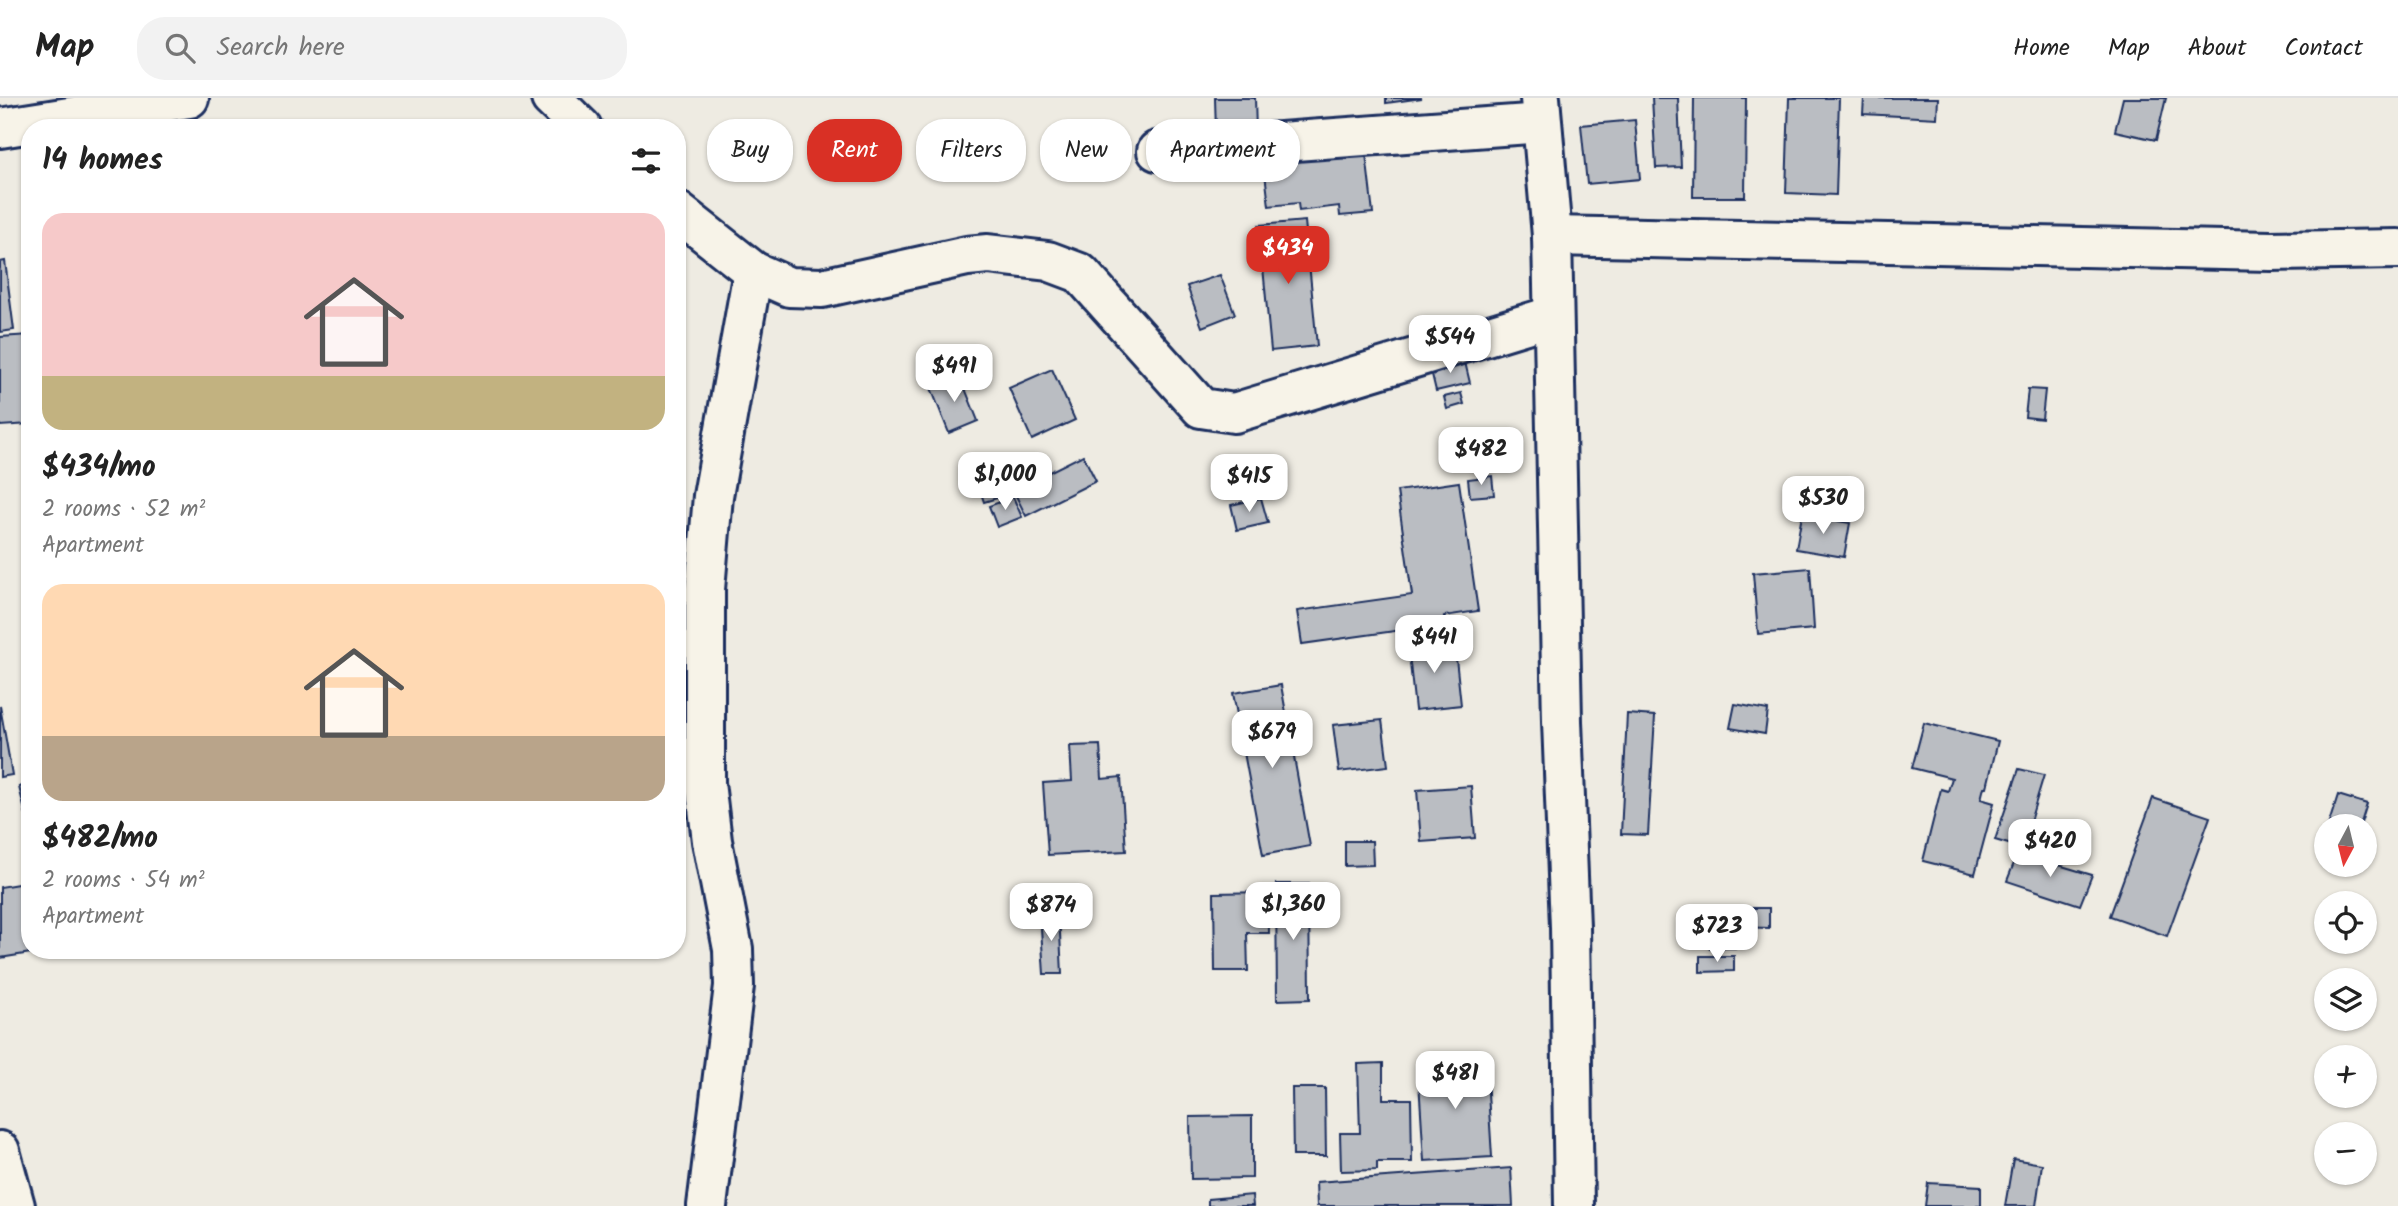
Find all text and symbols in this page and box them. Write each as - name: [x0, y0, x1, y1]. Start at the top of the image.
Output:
- search box: [137, 17, 627, 80]
- text: Map: [35, 22, 95, 75]
- text: Search here: [217, 27, 345, 69]
- icon: search: [161, 29, 199, 67]
- text: Home: [2013, 29, 2070, 68]
- text: Map: [2108, 29, 2150, 68]
- text: About: [2188, 29, 2246, 68]
- text: Contact: [2284, 29, 2363, 68]
- chip: Buy: [707, 119, 793, 182]
- chip: Rent: [807, 119, 902, 182]
- chip: Filters: [916, 119, 1026, 182]
- chip: New: [1040, 119, 1132, 182]
- chip: Apartment: [1146, 119, 1300, 182]
- text: 14 homes: [42, 137, 163, 185]
- icon: filters: [627, 142, 665, 180]
- pin: $434: [1247, 226, 1329, 286]
- text: $434: [1262, 231, 1314, 267]
- icon: home: [291, 259, 417, 385]
- pin: $544: [1409, 316, 1491, 375]
- text: $544: [1425, 320, 1475, 356]
- pin: $491: [913, 344, 995, 404]
- text: $491: [932, 349, 976, 385]
- pin: $482: [1440, 428, 1522, 487]
- text: $482: [1454, 432, 1508, 468]
- text: $434/mo: [42, 444, 156, 492]
- pin: $1,000: [948, 452, 1062, 512]
- pin: $415: [1208, 454, 1290, 514]
- text: $1,000: [974, 457, 1036, 493]
- text: $415: [1227, 459, 1271, 495]
- pin: $530: [1782, 476, 1864, 536]
- text: $530: [1798, 481, 1848, 517]
- text: 2 rooms · 52 m²: [42, 492, 205, 528]
- text: Apartment: [42, 528, 144, 564]
- pin: $441: [1393, 616, 1475, 675]
- text: $441: [1411, 620, 1457, 656]
- icon: home: [291, 630, 417, 756]
- pin: $679: [1231, 710, 1313, 770]
- text: $679: [1248, 715, 1296, 751]
- north arrow: [2314, 814, 2376, 877]
- map controls: [2314, 814, 2377, 1185]
- text: $482/mo: [42, 815, 158, 863]
- pin: $420: [2009, 820, 2091, 879]
- text: $420: [2024, 824, 2076, 860]
- text: 2 rooms · 54 m²: [42, 863, 205, 899]
- pin: $1,360: [1236, 882, 1350, 942]
- pin: $874: [1010, 884, 1092, 943]
- text: $1,360: [1261, 887, 1325, 923]
- text: $874: [1026, 888, 1076, 924]
- button: locate: [2314, 891, 2377, 954]
- text: Apartment: [42, 899, 144, 935]
- pin: $723: [1676, 904, 1758, 964]
- text: $723: [1692, 909, 1742, 945]
- button: layers: [2314, 968, 2377, 1031]
- button: +: [2314, 1045, 2377, 1108]
- pin: $481: [1414, 1052, 1496, 1111]
- text: $481: [1432, 1056, 1478, 1092]
- button: −: [2314, 1122, 2377, 1185]

